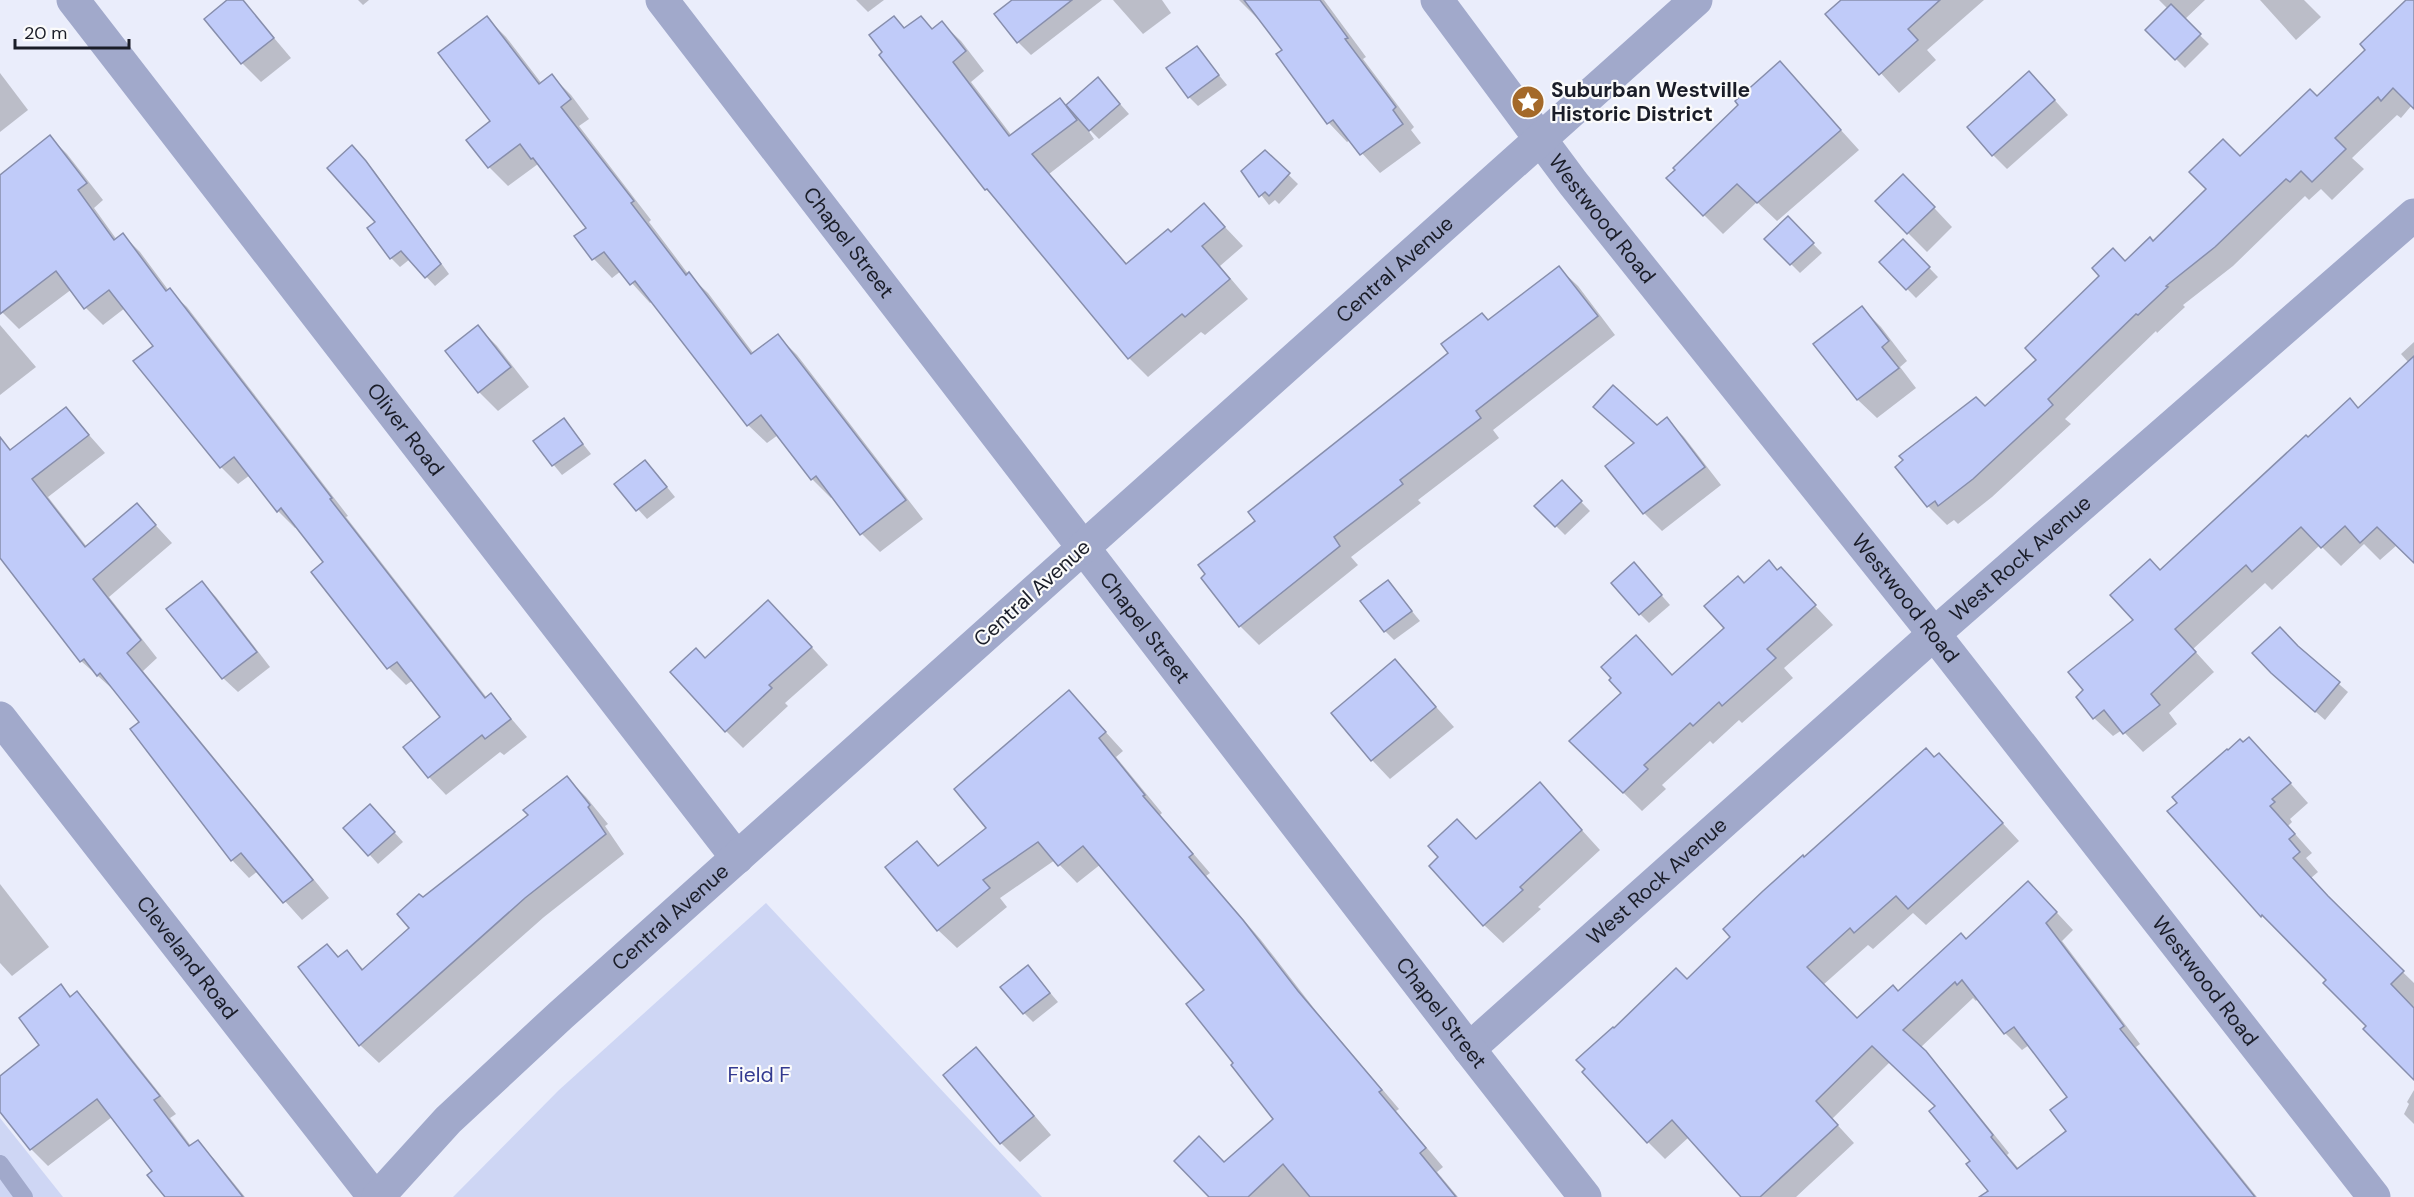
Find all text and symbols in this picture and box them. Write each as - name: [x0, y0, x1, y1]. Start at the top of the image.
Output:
- scale bar: [15, 12, 129, 50]
- text: 20 m: [24, 21, 67, 45]
- place label: Suburban Westville Historic District: [1551, 76, 1750, 128]
- place icon: Suburban Westville Historic District: [1510, 84, 1546, 120]
- street label: Westwood Road: [1542, 148, 1662, 289]
- street label: Chapel Street: [797, 181, 900, 304]
- street label: Central Avenue: [1330, 210, 1459, 329]
- street label: Oliver Road: [360, 377, 450, 482]
- street label: West Rock Avenue: [1944, 489, 2097, 628]
- street label: Westwood Road: [1845, 528, 1965, 669]
- street label: Central Avenue: [968, 533, 1096, 653]
- street label: Chapel Street: [1093, 566, 1197, 689]
- street label: West Rock Avenue: [1581, 811, 1733, 951]
- street label: Central Avenue: [606, 857, 735, 977]
- street label: Cleveland Road: [130, 890, 244, 1025]
- street label: Westwood Road: [2146, 910, 2265, 1052]
- street label: Chapel Street: [1389, 951, 1493, 1074]
- park label: Field F: [728, 1061, 790, 1089]

